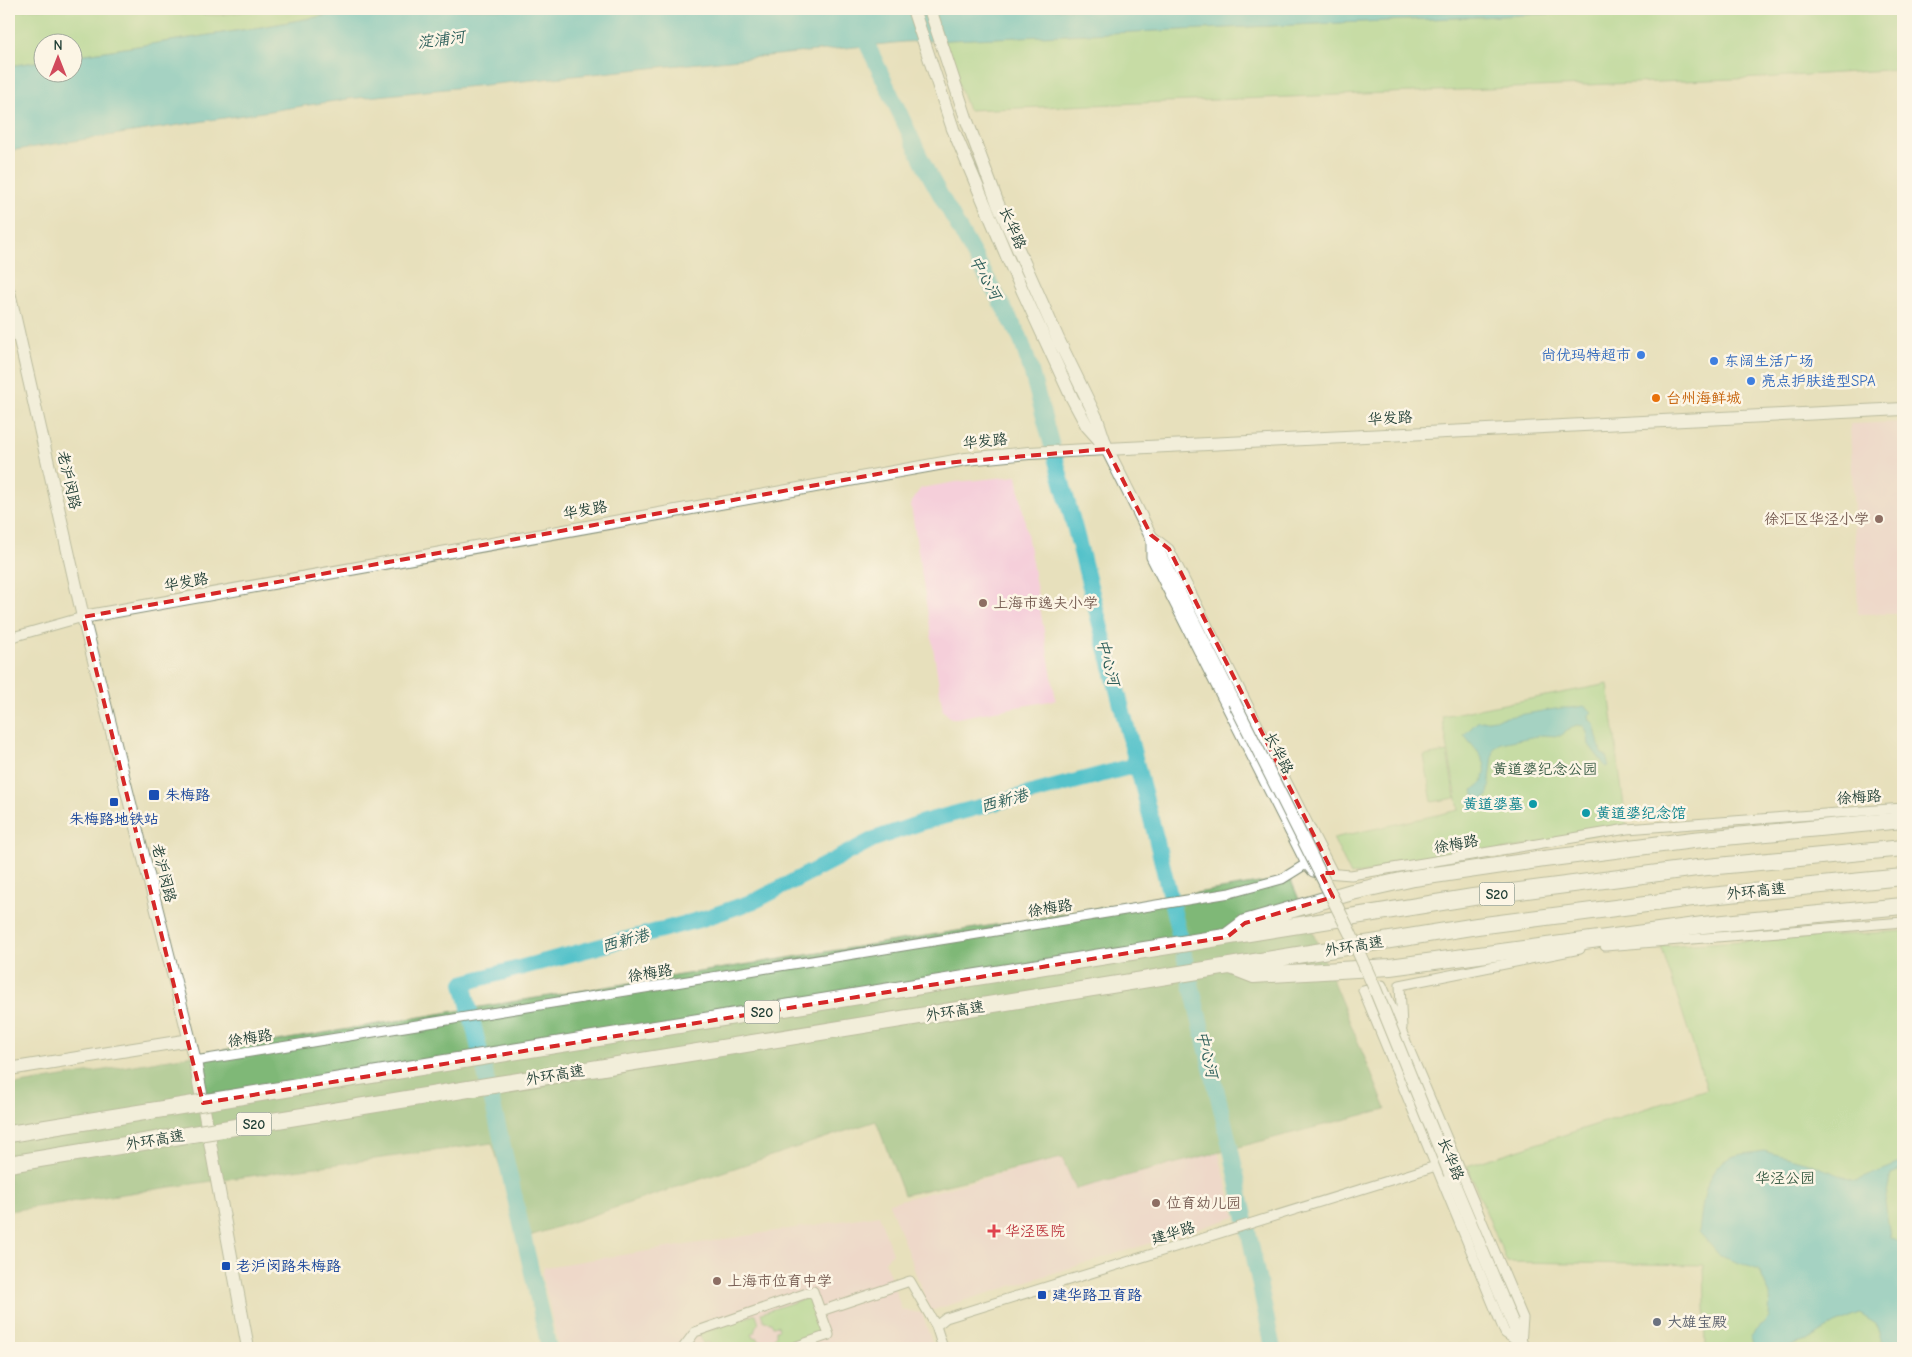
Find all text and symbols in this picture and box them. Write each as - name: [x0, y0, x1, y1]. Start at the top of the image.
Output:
- water label: 淀浦河: [416, 27, 469, 52]
- north arrow: [32, 32, 82, 82]
- text: N: [53, 37, 63, 54]
- street label: 长华路: [996, 204, 1030, 252]
- water label: 中心河: [966, 252, 1006, 305]
- place label: 尚优玛特超市: [1541, 346, 1631, 364]
- marker: 尚优玛特超市: [1635, 349, 1647, 361]
- place label: 东阔生活广场: [1724, 352, 1814, 370]
- marker: 东阔生活广场: [1708, 355, 1720, 367]
- place label: 亮点护肤造型SPA: [1761, 372, 1876, 390]
- marker: 亮点护肤造型SPA: [1745, 375, 1757, 387]
- place label: 台州海鲜城: [1666, 389, 1741, 407]
- marker: 台州海鲜城: [1650, 392, 1662, 404]
- street label: 华发路: [1367, 408, 1413, 428]
- street label: 华发路: [962, 430, 1008, 452]
- street label: 老沪闵路: [53, 449, 85, 511]
- street label: 华发路: [561, 497, 609, 523]
- place label: 徐汇区华泾小学: [1764, 510, 1869, 528]
- marker: 徐汇区华泾小学: [1873, 513, 1885, 525]
- street label: 华发路: [162, 569, 210, 595]
- place label: 上海市逸夫小学: [993, 594, 1098, 612]
- marker: 上海市逸夫小学: [977, 597, 989, 609]
- water label: 中心河: [1093, 637, 1124, 691]
- street label: 长华路: [1261, 729, 1297, 777]
- park label: 黄道婆纪念公园: [1492, 760, 1598, 778]
- place label: 朱梅路: [165, 786, 210, 804]
- water label: 西新港: [979, 786, 1032, 816]
- street label: 徐梅路: [1836, 786, 1882, 808]
- marker: 朱梅路: [147, 788, 161, 802]
- place label: 黄道婆墓: [1463, 795, 1523, 813]
- marker: 朱梅路地铁站: [108, 796, 120, 808]
- marker: 黄道婆墓: [1527, 798, 1539, 810]
- place label: 黄道婆纪念馆: [1596, 804, 1686, 822]
- marker: 黄道婆纪念馆: [1580, 807, 1592, 819]
- place label: 朱梅路地铁站: [69, 810, 159, 828]
- street label: 徐梅路: [1432, 831, 1480, 857]
- street label: 老沪闵路: [148, 842, 180, 904]
- street label: 外环高速: [1725, 879, 1787, 903]
- road number: S20: [1480, 882, 1514, 906]
- street label: 徐梅路: [1026, 896, 1074, 920]
- water label: 西新港: [600, 926, 653, 956]
- street label: 外环高速: [1323, 932, 1385, 960]
- street label: 徐梅路: [626, 961, 674, 985]
- street label: 外环高速: [924, 997, 986, 1025]
- road number: S20: [744, 1000, 780, 1024]
- street label: 徐梅路: [226, 1026, 274, 1050]
- water label: 中心河: [1193, 1029, 1222, 1083]
- street label: 外环高速: [524, 1061, 586, 1089]
- road number: S20: [236, 1112, 272, 1136]
- street label: 外环高速: [124, 1126, 186, 1154]
- street label: 长华路: [1434, 1135, 1468, 1183]
- park label: 华泾公园: [1755, 1169, 1815, 1187]
- place label: 位育幼儿园: [1166, 1194, 1241, 1212]
- marker: 位育幼儿园: [1150, 1197, 1162, 1209]
- street label: 建华路: [1149, 1218, 1197, 1248]
- place label: 华泾医院: [1005, 1222, 1065, 1240]
- marker: 华泾医院: [987, 1224, 1001, 1238]
- place label: 老沪闵路朱梅路: [236, 1257, 341, 1275]
- marker: 老沪闵路朱梅路: [220, 1260, 232, 1272]
- place label: 上海市位育中学: [727, 1272, 832, 1290]
- marker: 上海市位育中学: [711, 1275, 723, 1287]
- place label: 建华路卫育路: [1052, 1286, 1142, 1304]
- marker: 建华路卫育路: [1036, 1289, 1048, 1301]
- place label: 大雄宝殿: [1667, 1313, 1727, 1331]
- marker: 大雄宝殿: [1651, 1316, 1663, 1328]

